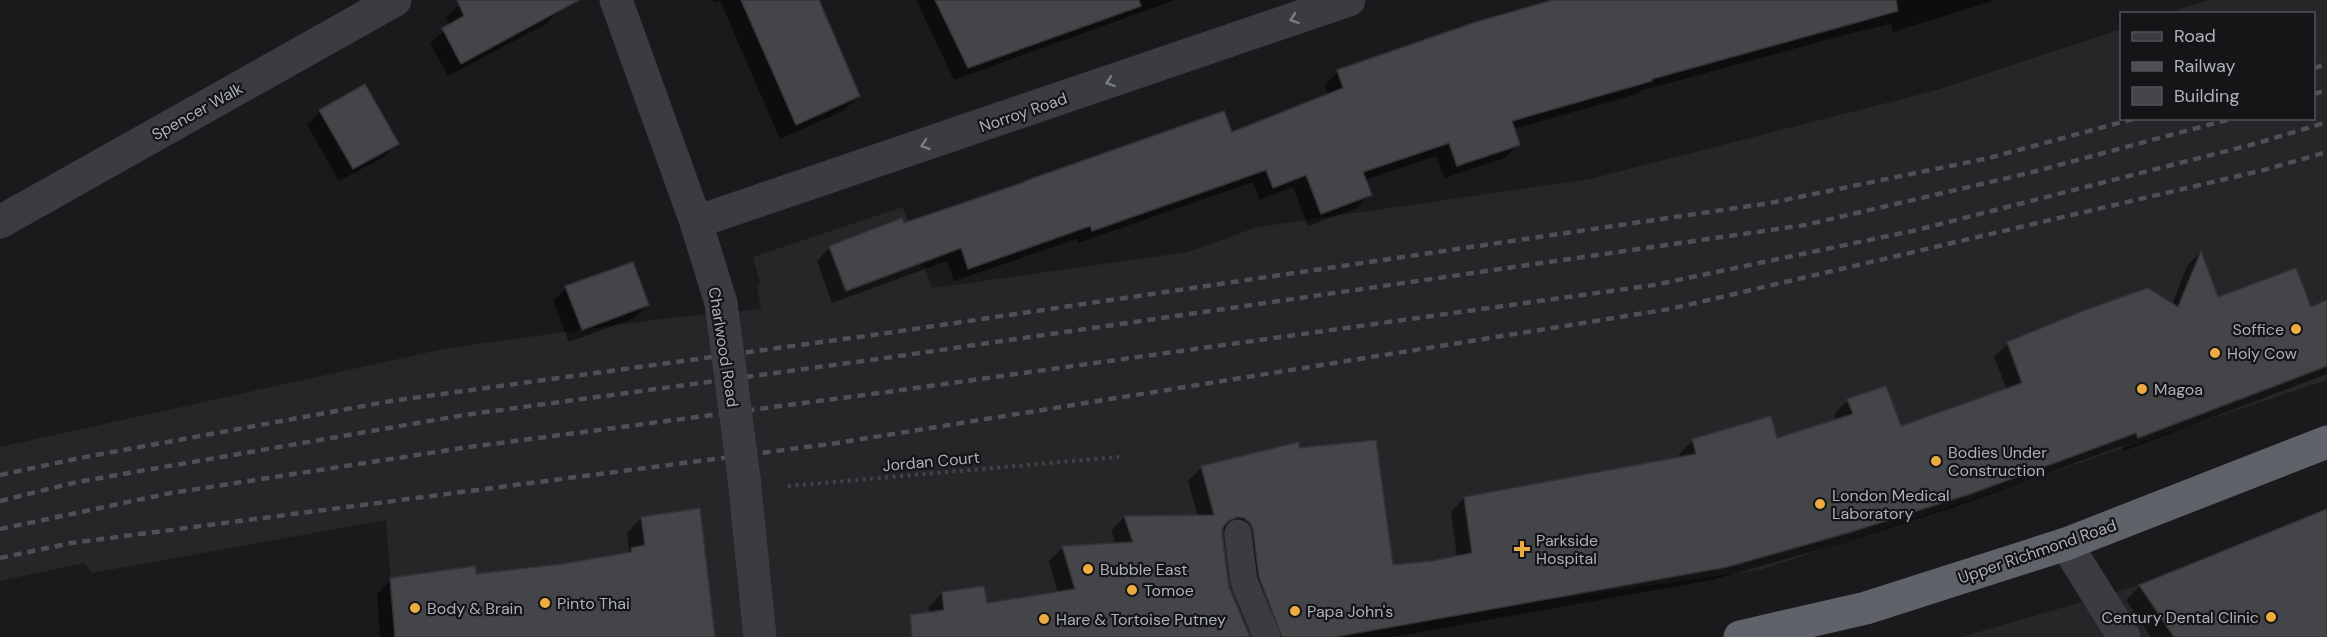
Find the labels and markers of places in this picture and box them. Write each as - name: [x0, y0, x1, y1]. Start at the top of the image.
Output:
- place label: Soffice: [2233, 319, 2284, 340]
- marker: Soffice: [2289, 322, 2303, 336]
- place label: Holy Cow: [2227, 343, 2297, 364]
- marker: Holy Cow: [2208, 346, 2222, 360]
- place label: Magoa: [2154, 379, 2203, 400]
- marker: Magoa: [2135, 382, 2149, 396]
- place label: Bodies Under Construction: [1948, 442, 2047, 481]
- marker: Bodies Under Construction: [1929, 454, 1943, 468]
- place label: London Medical Laboratory: [1832, 485, 1950, 524]
- marker: London Medical Laboratory: [1813, 497, 1827, 511]
- place label: Parkside Hospital: [1536, 530, 1598, 569]
- marker: Parkside Hospital: [1513, 540, 1531, 558]
- place label: Bubble East: [1100, 559, 1187, 580]
- marker: Bubble East: [1081, 562, 1095, 576]
- place label: Tomoe: [1144, 580, 1194, 601]
- marker: Tomoe: [1125, 583, 1139, 597]
- place label: Pinto Thai: [557, 593, 630, 614]
- marker: Pinto Thai: [538, 596, 552, 610]
- place label: Body & Brain: [427, 598, 523, 619]
- marker: Body & Brain: [408, 601, 422, 615]
- place label: Papa John's: [1307, 601, 1393, 622]
- marker: Papa John's: [1288, 604, 1302, 618]
- place label: Century Dental Clinic: [2102, 607, 2259, 628]
- place label: Hare & Tortoise Putney: [1056, 609, 1226, 630]
- marker: Century Dental Clinic: [2264, 610, 2278, 624]
- marker: Hare & Tortoise Putney: [1037, 612, 1051, 626]

